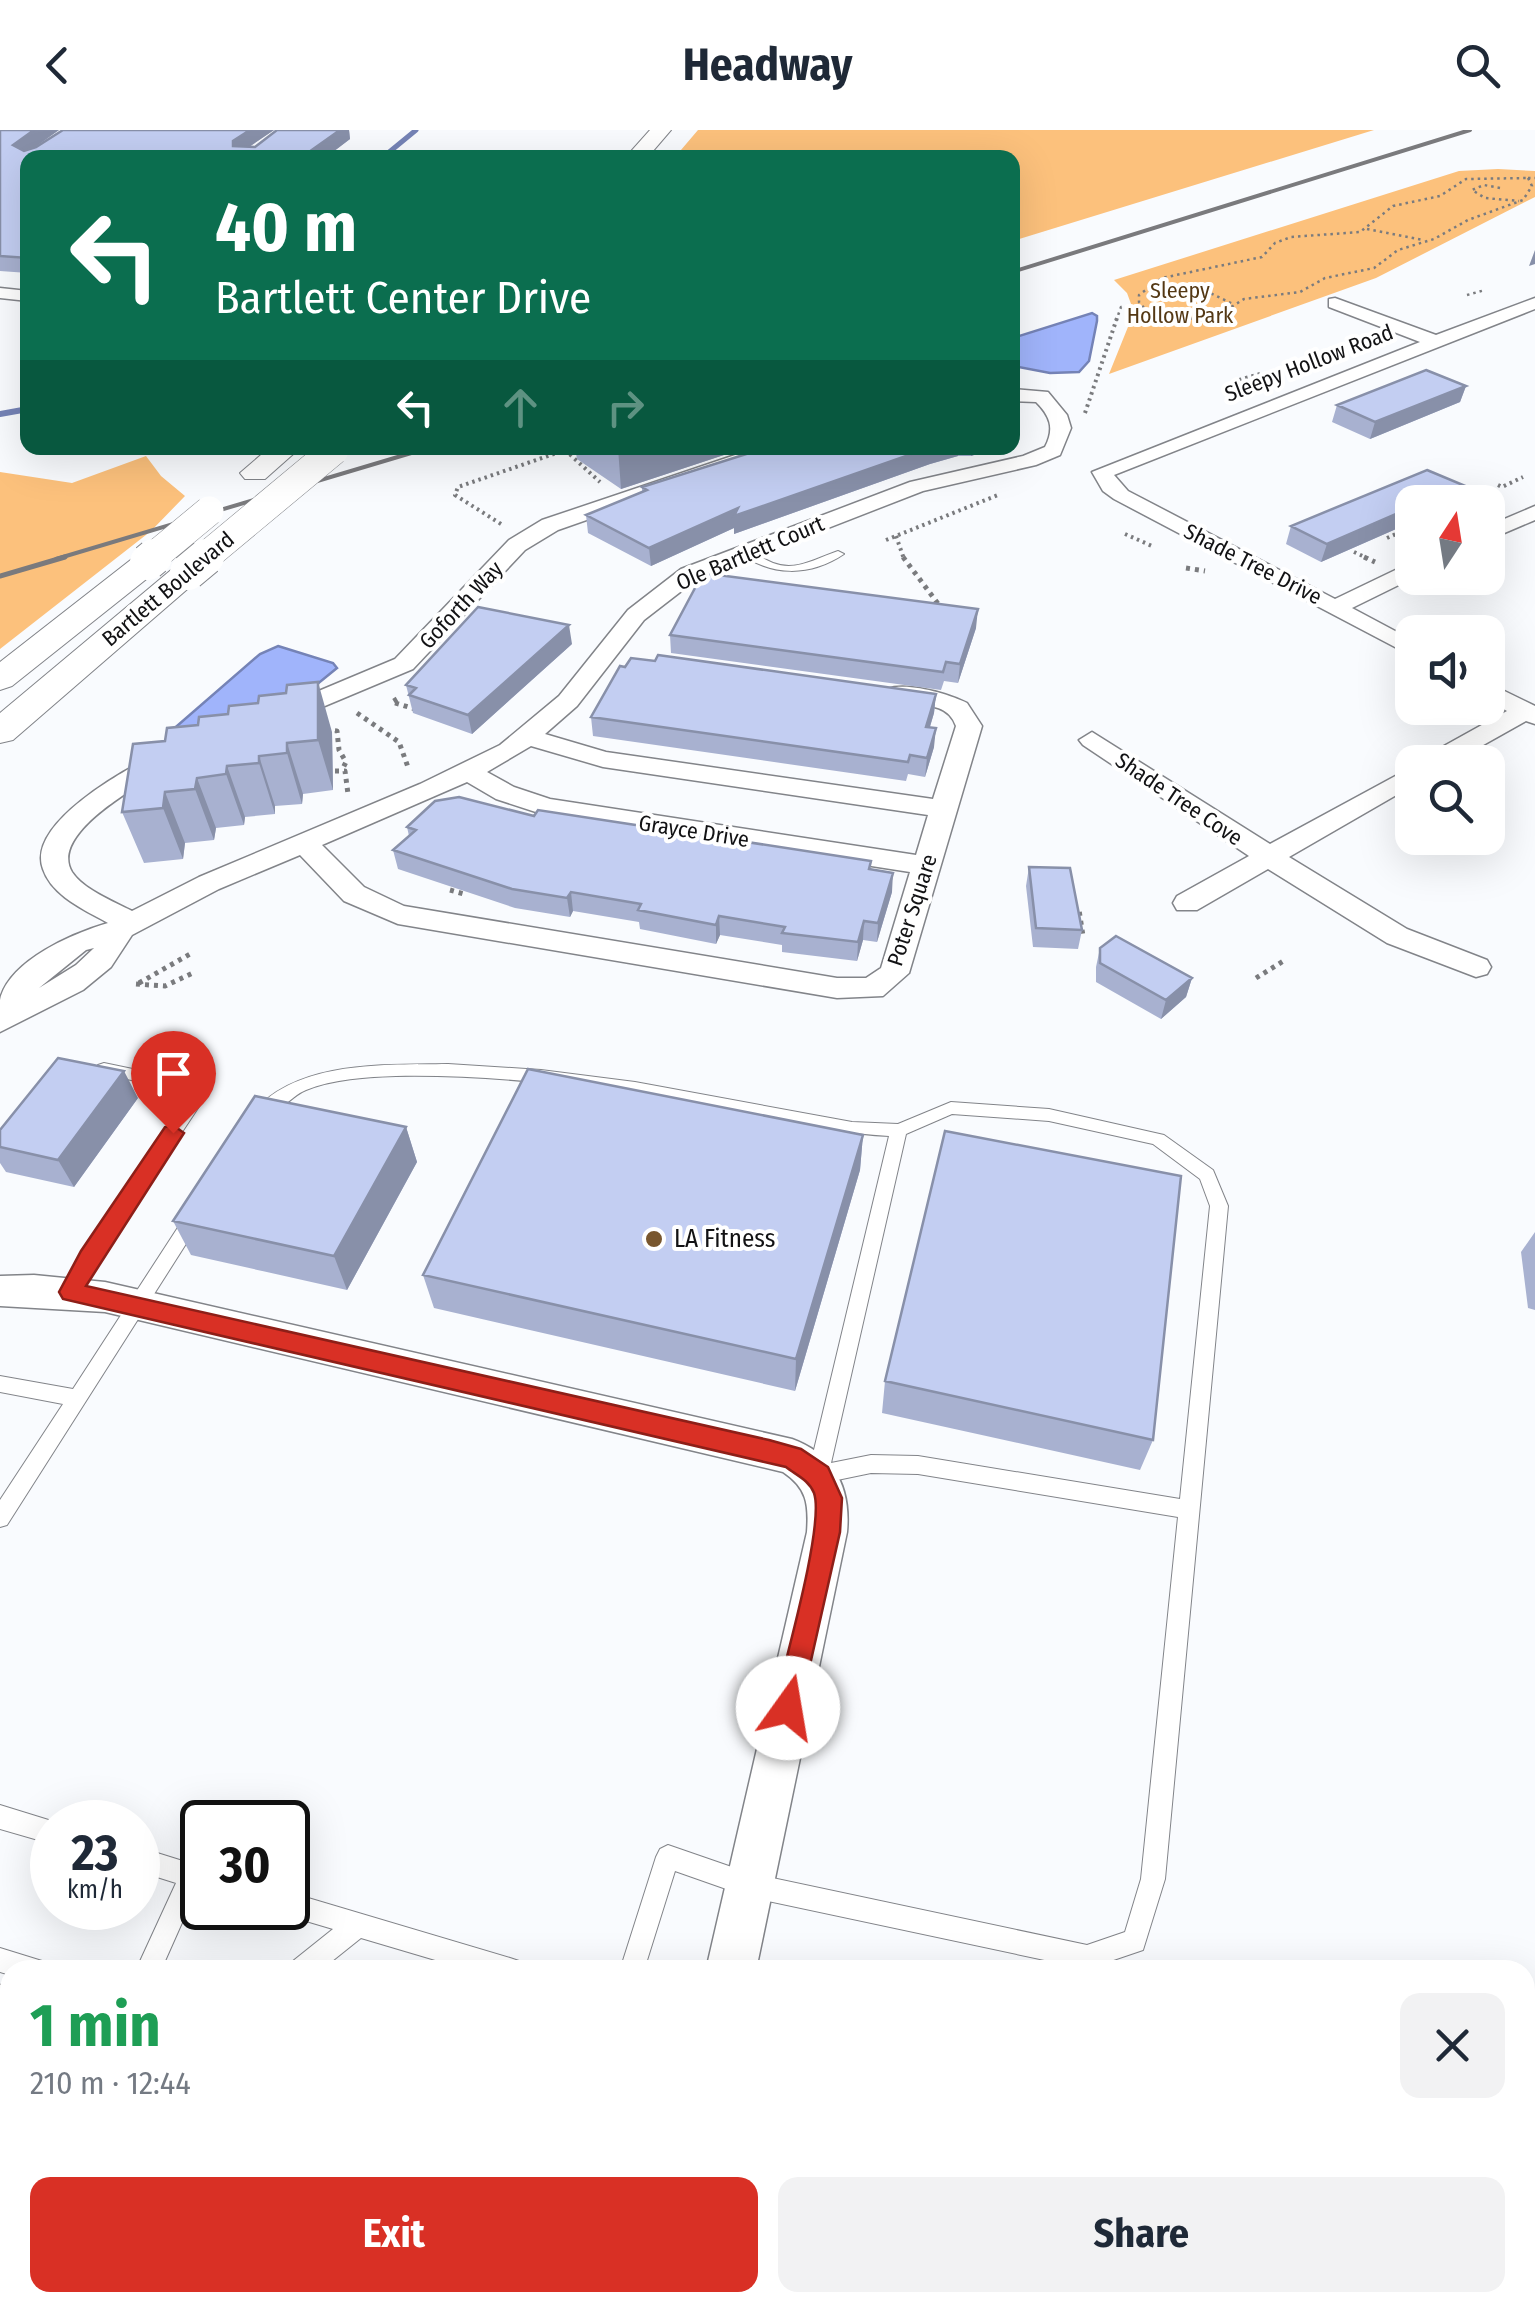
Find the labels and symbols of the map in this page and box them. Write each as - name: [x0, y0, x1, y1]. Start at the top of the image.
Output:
- park label: Sleepy Hollow Park: [1127, 277, 1234, 329]
- street label: Sleepy Hollow Road: [1221, 318, 1397, 408]
- north arrow: [1395, 485, 1505, 595]
- street label: Ole Bartlett Court: [672, 509, 829, 596]
- street label: Shade Tree Drive: [1180, 518, 1326, 610]
- street label: Bartlett Boulevard: [96, 526, 240, 652]
- street label: Goforth Way: [414, 555, 509, 654]
- street label: Shade Tree Cove: [1110, 747, 1248, 851]
- street label: Grayce Drive: [637, 809, 751, 853]
- street label: Poter Square: [881, 851, 943, 969]
- pin: [131, 1031, 216, 1134]
- place label: LA Fitness: [674, 1224, 775, 1254]
- marker: LA Fitness: [643, 1228, 665, 1250]
- position arrow: [736, 1656, 840, 1760]
- speed limit sign: 30: [180, 1800, 310, 1930]

